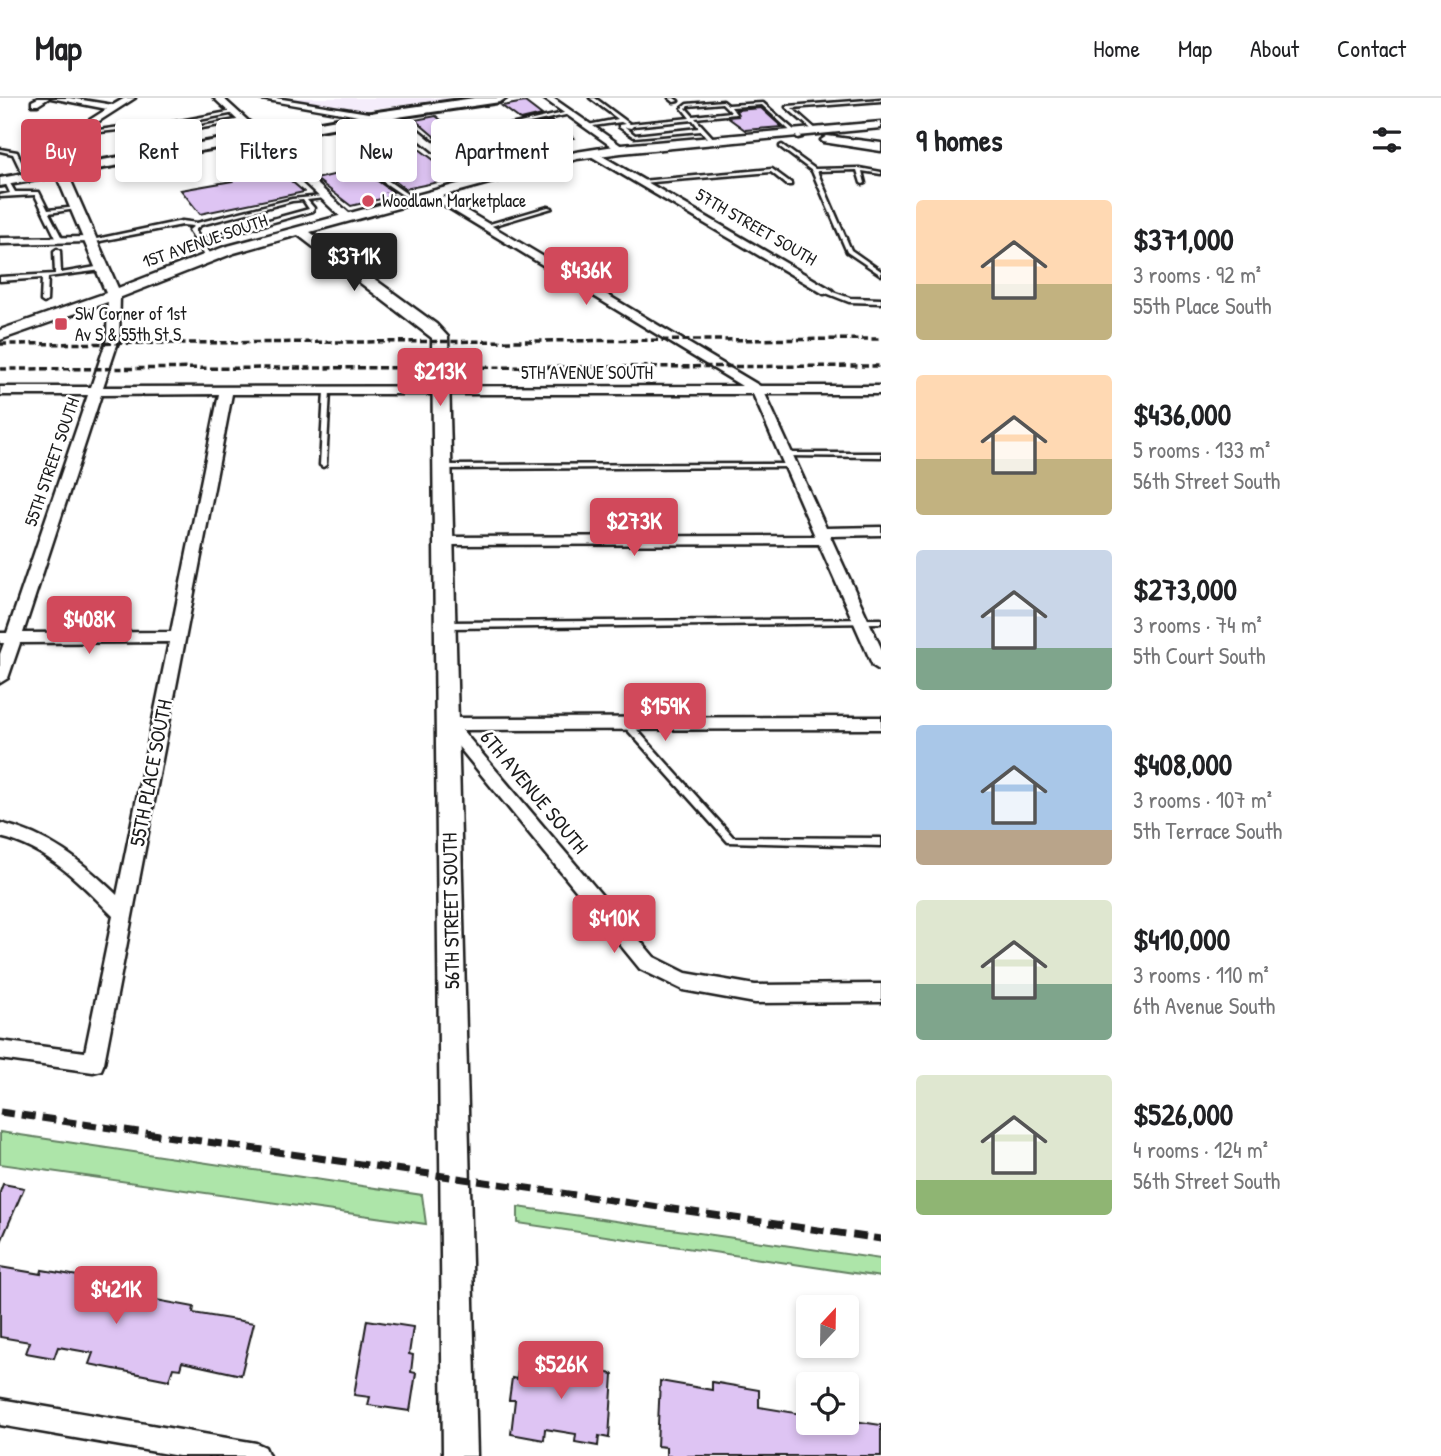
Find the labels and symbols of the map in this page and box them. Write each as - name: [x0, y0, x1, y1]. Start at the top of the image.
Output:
- street label: 57TH STREET SOUTH: [691, 182, 821, 271]
- place label: Woodlawn Marketplace: [382, 188, 526, 213]
- marker: Woodlawn Marketplace: [360, 193, 376, 209]
- street label: 1ST AVENUE SOUTH: [139, 207, 271, 274]
- pin: $371K: [305, 234, 403, 293]
- pin: $436K: [537, 248, 635, 307]
- place label: SW Corner of 1st Av S & 55th St S: [75, 301, 187, 347]
- marker: SW Corner of 1st Av S & 55th St S: [53, 316, 69, 332]
- pin: $213K: [391, 348, 489, 408]
- street label: 5TH AVENUE SOUTH: [521, 360, 653, 385]
- street label: 55TH STREET SOUTH: [18, 394, 85, 530]
- pin: $273K: [585, 498, 683, 558]
- pin: $408K: [40, 596, 138, 656]
- pin: $159K: [616, 684, 714, 743]
- street label: 55TH PLACE SOUTH: [122, 697, 179, 849]
- street label: 6TH AVENUE SOUTH: [474, 724, 595, 860]
- street label: 56TH STREET SOUTH: [435, 832, 466, 989]
- pin: $410K: [565, 896, 663, 955]
- pin: $421K: [67, 1266, 165, 1326]
- north arrow: [796, 1295, 859, 1358]
- pin: $526K: [512, 1342, 610, 1401]

